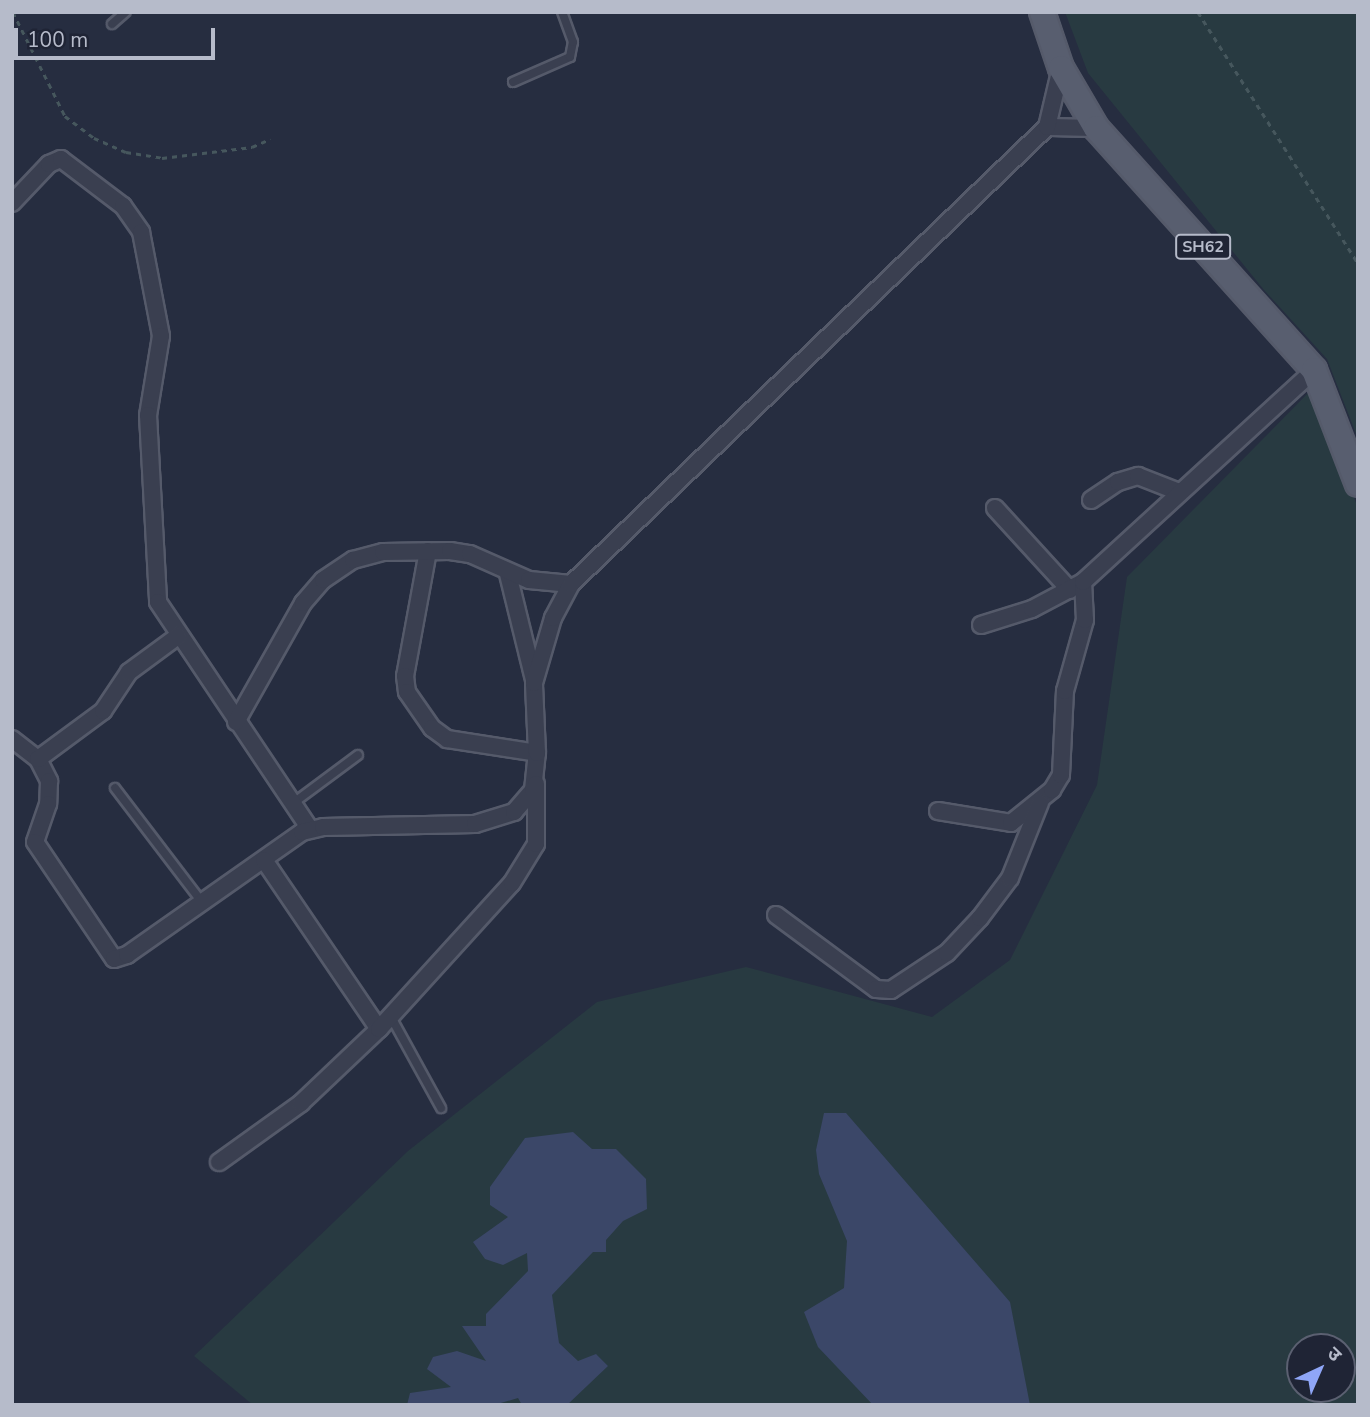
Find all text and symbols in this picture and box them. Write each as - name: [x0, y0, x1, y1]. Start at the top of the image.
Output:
- scale bar: [18, 14, 219, 58]
- text: 100 m: [27, 26, 88, 54]
- road number: SH62: [1175, 234, 1231, 260]
- north arrow: [1286, 1333, 1356, 1403]
- text: उ: [1321, 1341, 1347, 1368]

